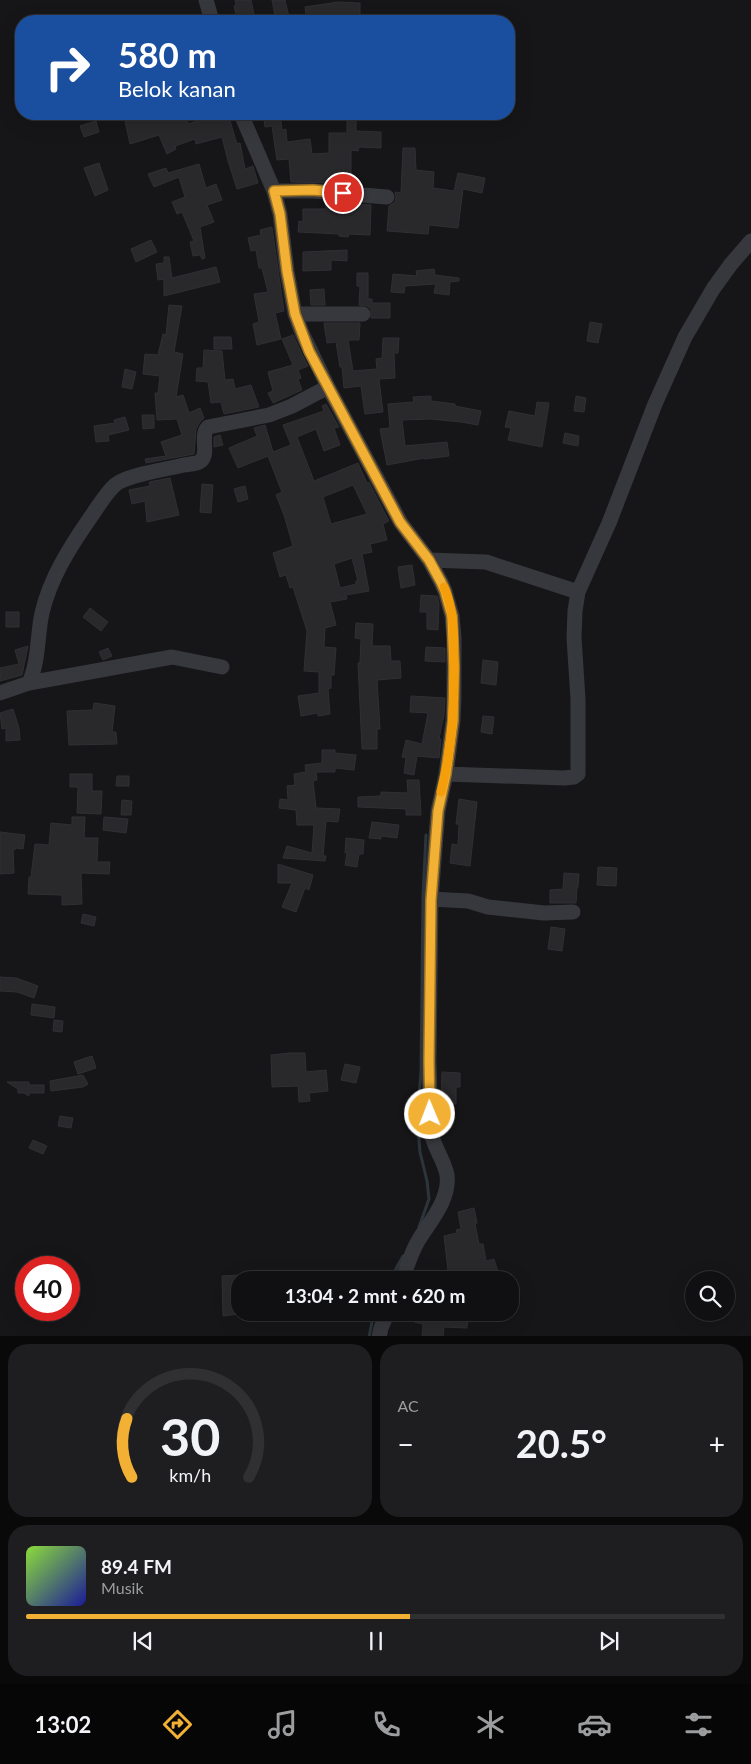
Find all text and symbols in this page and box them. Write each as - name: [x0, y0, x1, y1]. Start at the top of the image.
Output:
- text: 580 m: [118, 33, 217, 75]
- icon: right: [35, 35, 100, 100]
- text: Belok kanan: [118, 75, 236, 102]
- pin: [322, 172, 364, 214]
- icon: arrive: [329, 179, 357, 207]
- position arrow: [403, 1087, 455, 1139]
- speed limit sign: 40: [15, 1256, 80, 1321]
- map controls: [685, 1271, 735, 1321]
- button: search: [685, 1271, 735, 1321]
- text: 13:04 · 2 mnt · 620 m: [285, 1284, 465, 1307]
- text: AC: [398, 1396, 419, 1415]
- text: 30: [160, 1405, 220, 1467]
- text: 20.5°: [516, 1420, 607, 1466]
- text: −: [398, 1427, 414, 1461]
- text: +: [709, 1427, 725, 1461]
- text: km/h: [169, 1464, 211, 1486]
- text: 89.4 FM: [101, 1555, 172, 1578]
- text: Musik: [101, 1578, 144, 1597]
- icon: previous: [129, 1627, 157, 1655]
- icon: pause: [362, 1627, 390, 1655]
- icon: next: [595, 1627, 623, 1655]
- icon: directions: [160, 1707, 195, 1742]
- icon: music: [265, 1707, 300, 1742]
- icon: phone: [369, 1707, 404, 1742]
- icon: climate: [473, 1707, 508, 1742]
- icon: car: [577, 1707, 612, 1742]
- icon: filters: [681, 1707, 716, 1742]
- text: 13:02: [35, 1711, 91, 1738]

